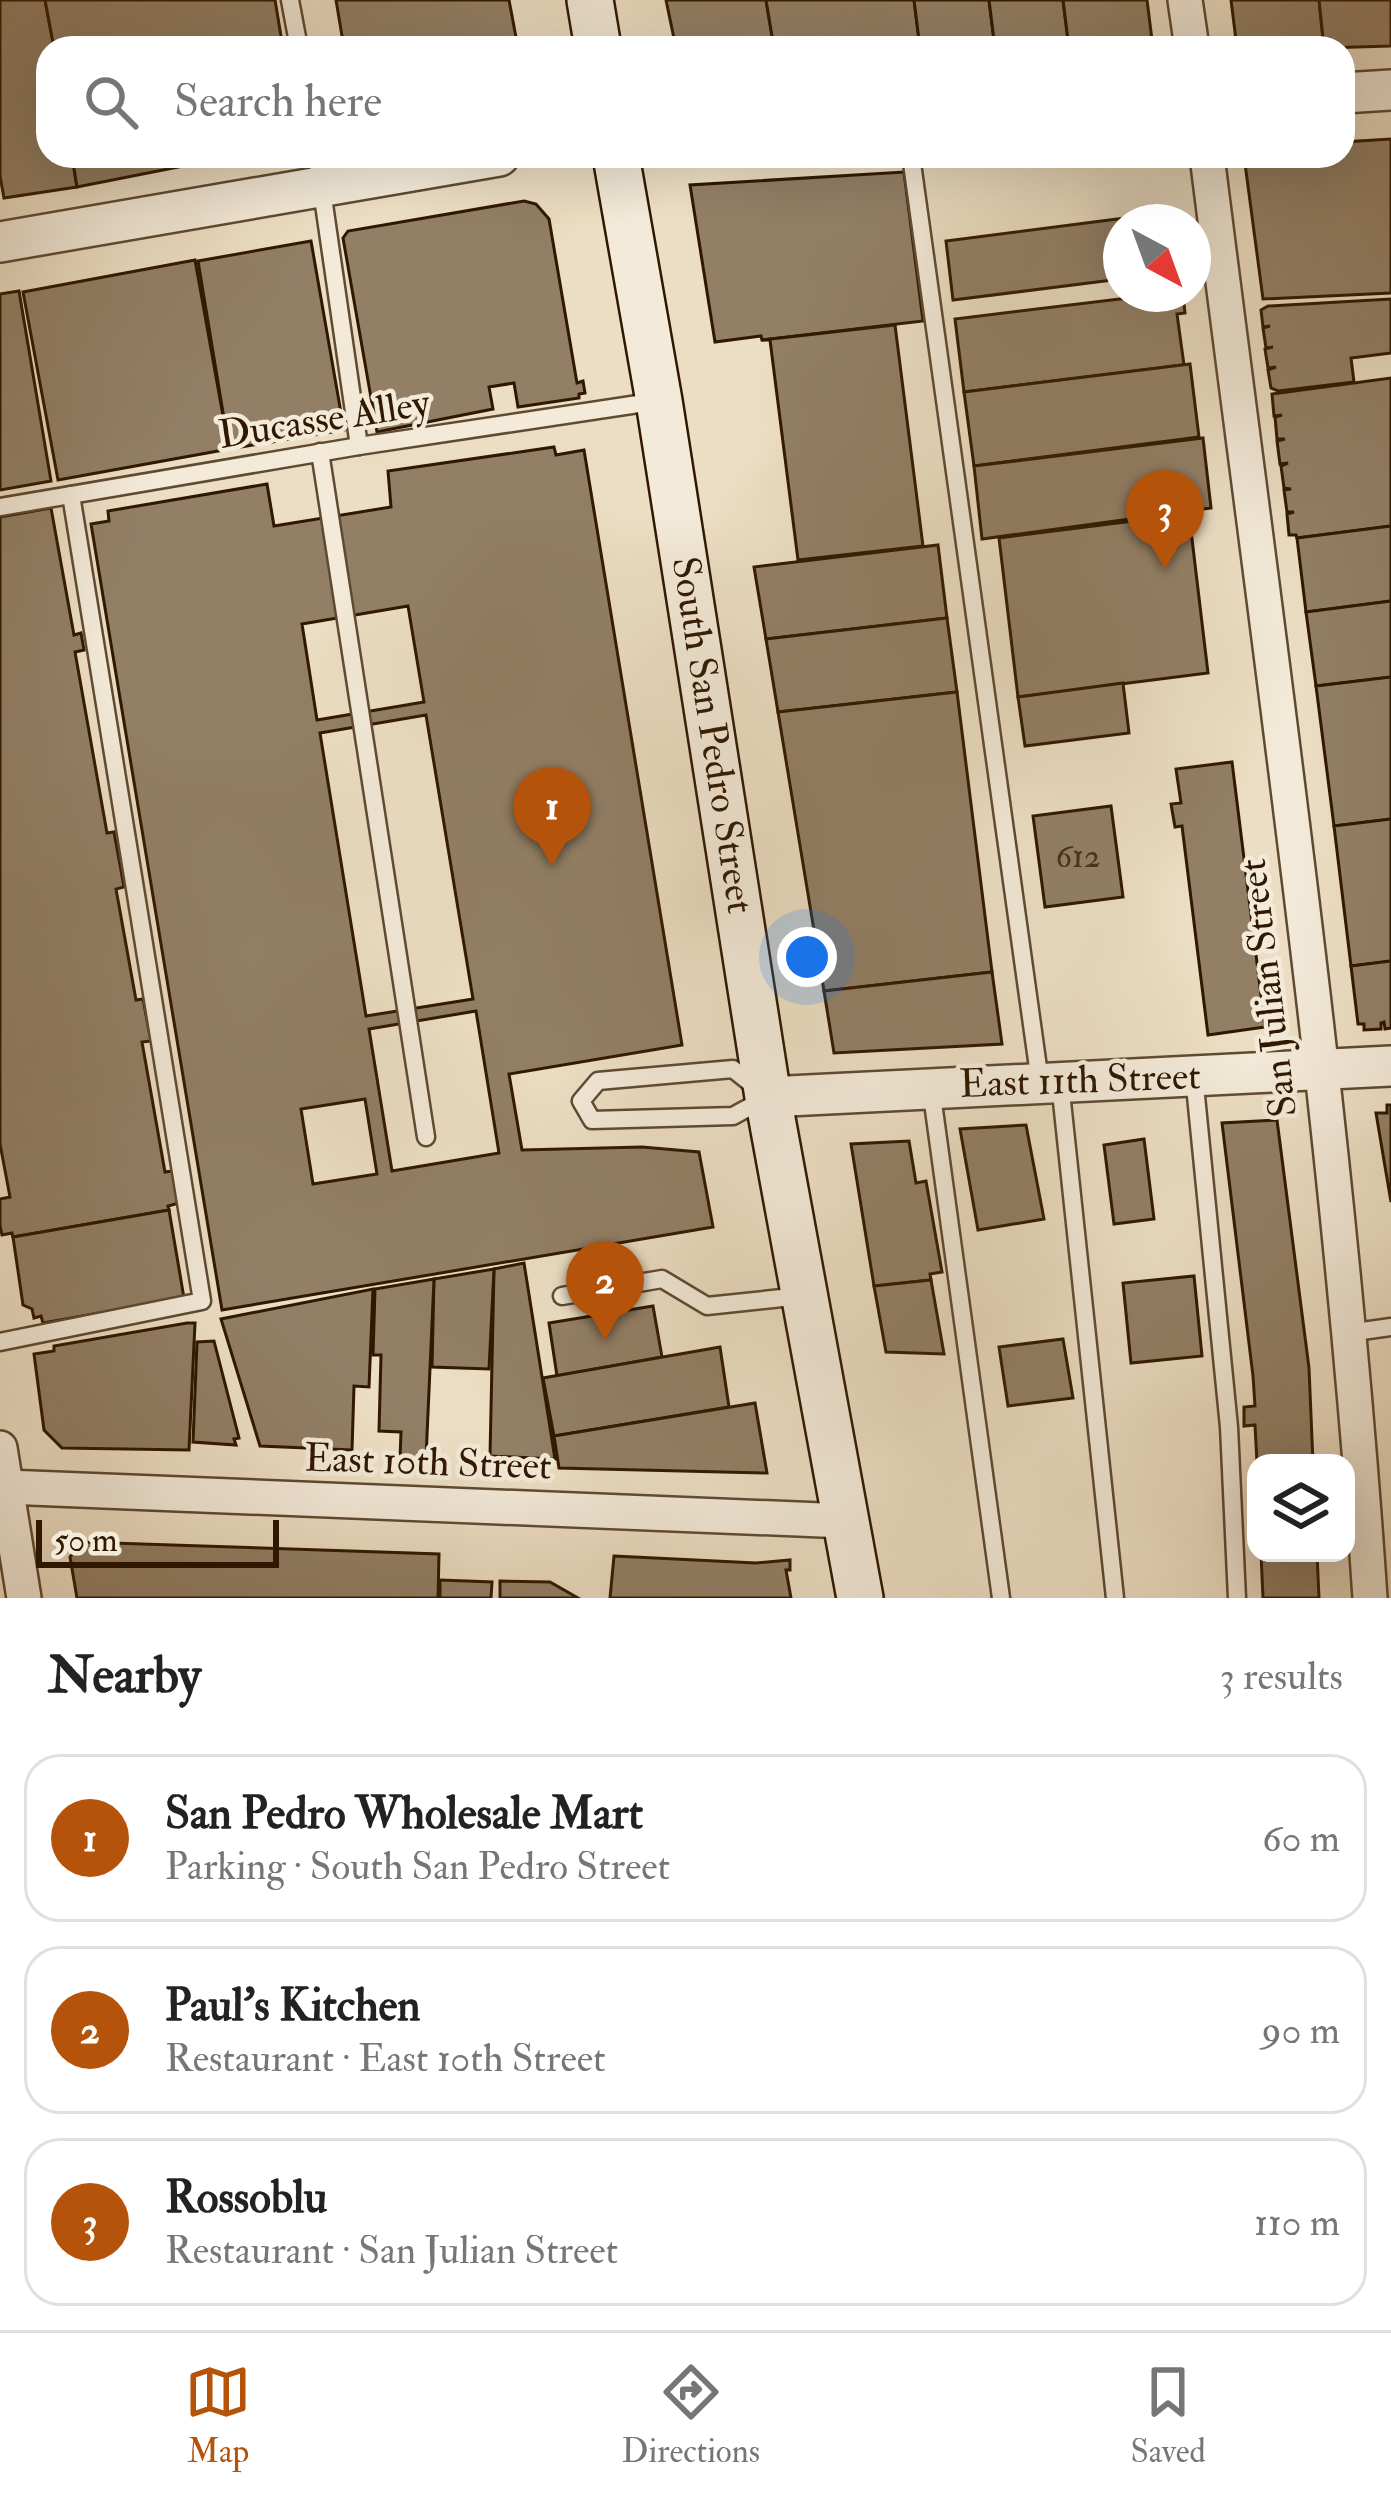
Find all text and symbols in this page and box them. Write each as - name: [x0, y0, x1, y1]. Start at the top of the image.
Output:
- search box: [36, 36, 1355, 168]
- icon: search: [78, 69, 144, 135]
- text: Search here: [174, 74, 382, 130]
- north arrow: [1103, 204, 1211, 312]
- street label: Ducasse Alley: [215, 378, 434, 460]
- pin: 3: [1126, 470, 1204, 569]
- street label: South San Pedro Street: [661, 553, 765, 917]
- pin: 1: [513, 767, 591, 866]
- house number: 612: [1055, 836, 1101, 877]
- street label: San Julian Street: [1228, 856, 1308, 1120]
- your location: [777, 927, 837, 987]
- street label: East 11th Street: [958, 1051, 1202, 1109]
- pin: 2: [566, 1241, 644, 1340]
- street label: East 10th Street: [304, 1433, 552, 1491]
- map controls: [1247, 1454, 1355, 1562]
- button: layers: [1247, 1454, 1355, 1562]
- scale bar: [36, 1514, 279, 1567]
- text: 50 m: [54, 1520, 118, 1561]
- text: Nearby: [48, 1644, 201, 1708]
- text: 3 results: [1220, 1652, 1343, 1701]
- text: San Pedro Wholesale Mart: [165, 1786, 643, 1842]
- text: 1: [83, 1814, 97, 1863]
- text: 60 m: [1262, 1814, 1340, 1863]
- text: Parking · South San Pedro Street: [165, 1842, 670, 1891]
- text: Paul's Kitchen: [165, 1978, 421, 2034]
- text: 2: [80, 2006, 100, 2055]
- text: 90 m: [1262, 2006, 1340, 2055]
- text: Restaurant · East 10th Street: [165, 2034, 606, 2083]
- text: Rossoblu: [165, 2170, 327, 2226]
- text: 3: [83, 2198, 97, 2247]
- text: 110 m: [1254, 2198, 1340, 2247]
- text: Restaurant · San Julian Street: [165, 2226, 618, 2275]
- tab: Map: [185, 2359, 251, 2472]
- tab: Directions: [622, 2359, 760, 2472]
- tab: Saved: [1130, 2359, 1206, 2472]

